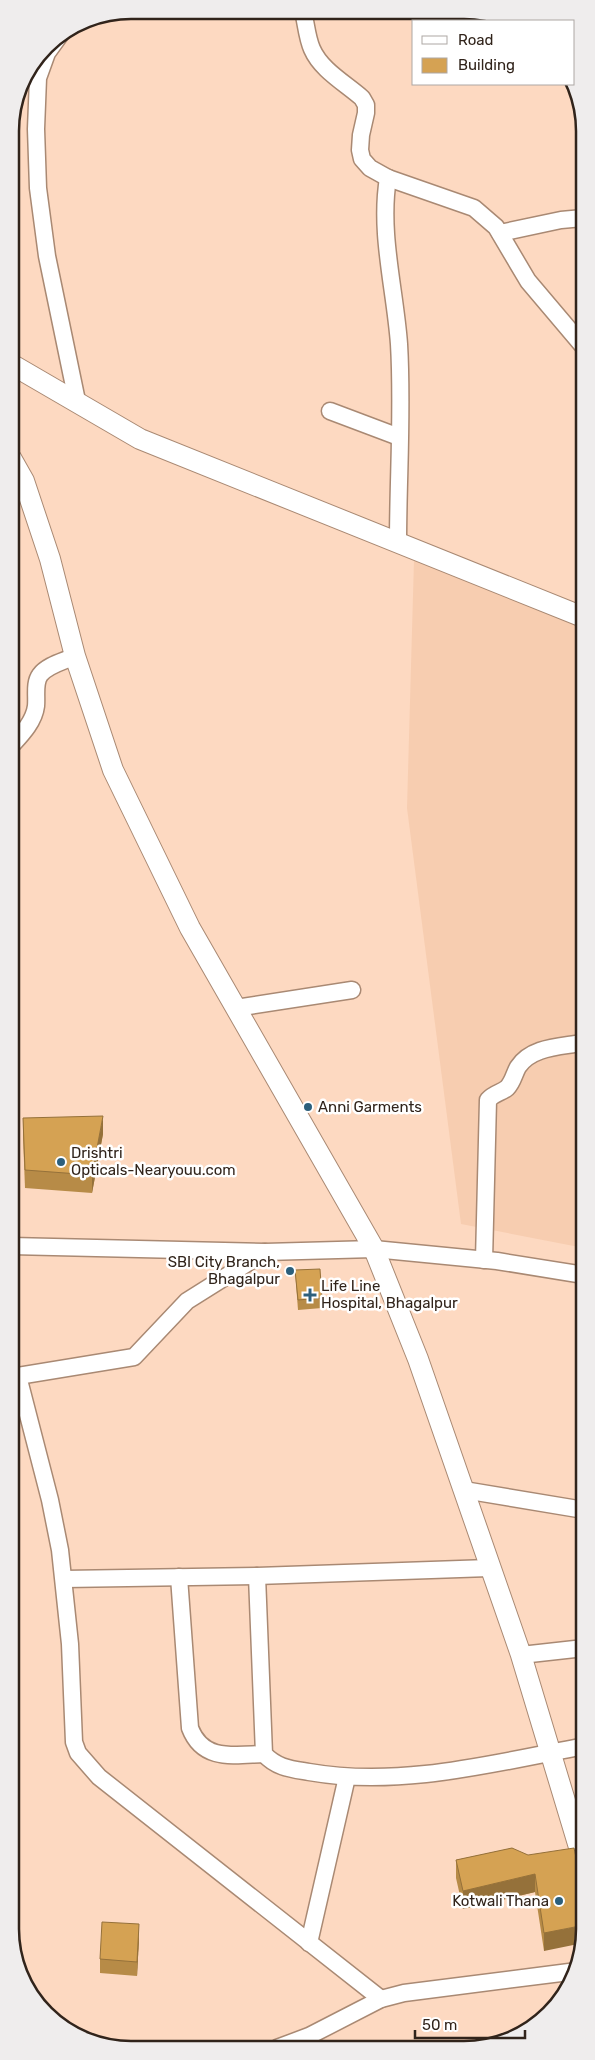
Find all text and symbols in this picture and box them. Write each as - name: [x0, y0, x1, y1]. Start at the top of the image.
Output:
- legend: [412, 20, 575, 85]
- text: Road: [458, 31, 494, 49]
- text: Building: [458, 56, 515, 74]
- place label: Anni Garments: [318, 1098, 422, 1116]
- marker: Anni Garments: [302, 1101, 314, 1113]
- place label: Drishtri Opticals-Nearyouu.com: [71, 1144, 236, 1179]
- marker: Drishtri Opticals-Nearyouu.com: [55, 1156, 67, 1168]
- place label: SBI City Branch, Bhagalpur: [168, 1253, 280, 1288]
- marker: SBI City Branch, Bhagalpur: [284, 1265, 296, 1277]
- place label: Life Line Hospital, Bhagalpur: [321, 1277, 458, 1312]
- marker: Life Line Hospital, Bhagalpur: [303, 1288, 317, 1302]
- place label: Kotwali Thana: [452, 1892, 549, 1910]
- marker: Kotwali Thana: [553, 1895, 565, 1907]
- scale bar: [415, 2008, 525, 2040]
- text: 50 m: [422, 2016, 457, 2034]

